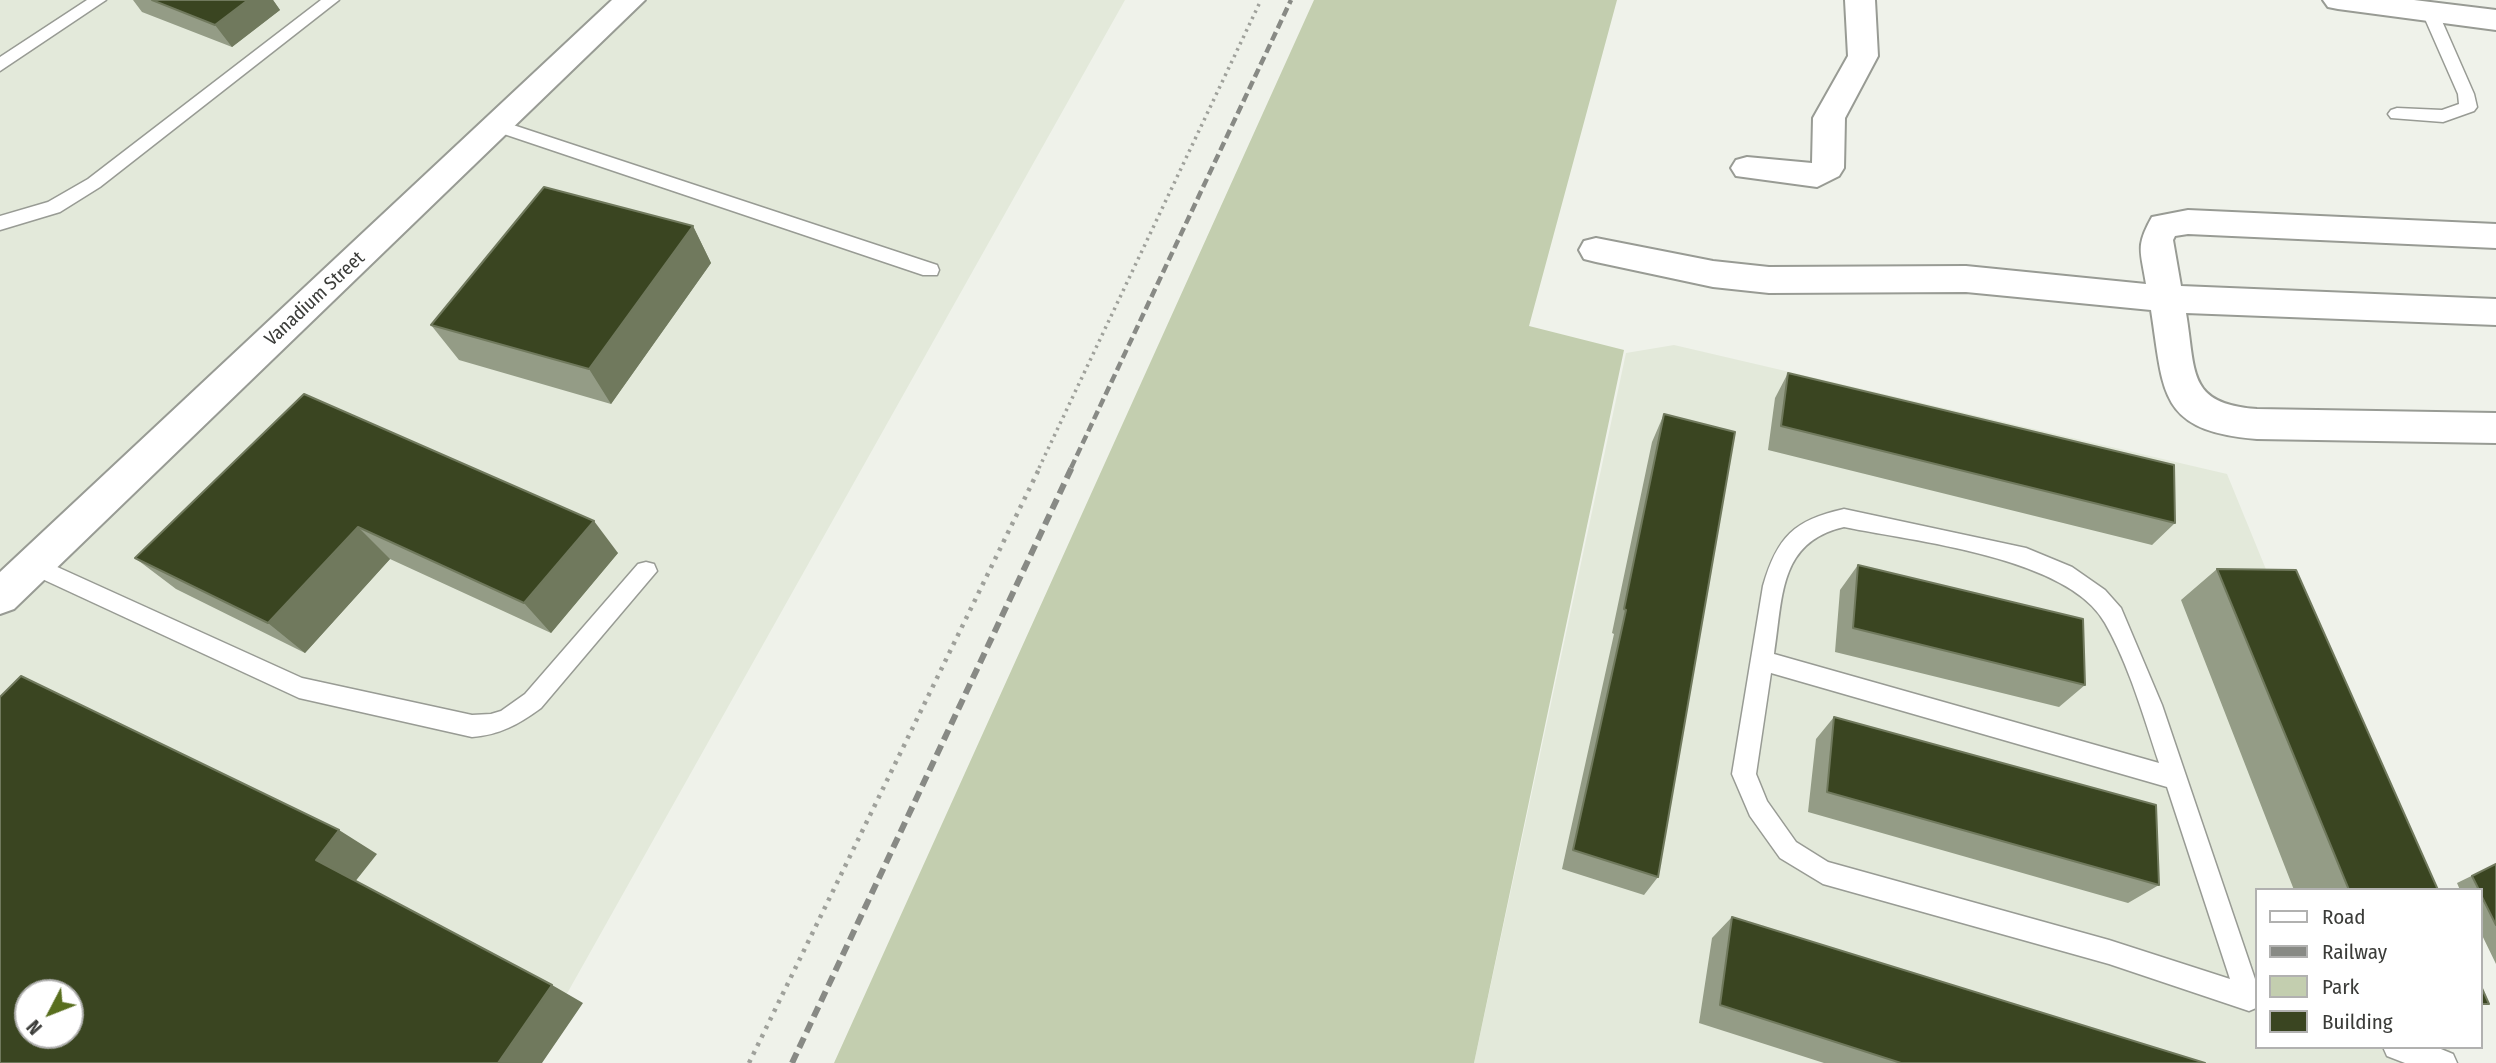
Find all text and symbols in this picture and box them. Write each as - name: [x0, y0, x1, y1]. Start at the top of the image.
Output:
- street label: Vanadium Street: [260, 247, 370, 351]
- legend: [2254, 888, 2482, 1049]
- text: Road: [2322, 904, 2366, 930]
- text: Railway: [2322, 939, 2387, 965]
- text: Park: [2322, 974, 2359, 1000]
- north arrow: [14, 979, 84, 1049]
- text: Building: [2322, 1009, 2393, 1035]
- text: N: [22, 1015, 47, 1039]

